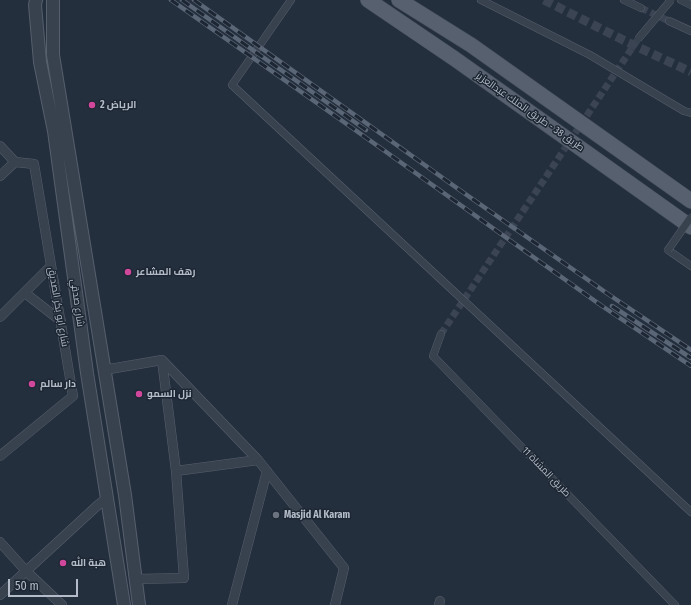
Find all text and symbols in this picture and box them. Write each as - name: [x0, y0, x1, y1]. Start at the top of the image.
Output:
- street label: طريق 38 - طريق الملك عبدالعزيز: [473, 70, 587, 154]
- place label: الرياض 2: [100, 99, 136, 111]
- marker: الرياض 2: [87, 100, 97, 110]
- street label: شارع ابو بكر الصديق: [45, 266, 71, 348]
- place label: رهف المشاعر: [136, 266, 196, 278]
- marker: رهف المشاعر: [123, 267, 133, 277]
- street label: شارع صدقي: [68, 278, 86, 328]
- place label: دار سالم: [40, 378, 76, 390]
- marker: دار سالم: [27, 379, 37, 389]
- place label: نزل السمو: [147, 388, 192, 400]
- marker: نزل السمو: [134, 389, 144, 399]
- street label: طريق المشاة 11: [519, 445, 573, 499]
- place label: Masjid Al Karam: [284, 509, 350, 521]
- marker: Masjid Al Karam: [271, 510, 281, 520]
- place label: هبة الله: [71, 557, 106, 569]
- marker: هبة الله: [58, 558, 68, 568]
- scale bar: [10, 571, 80, 597]
- text: 50 m: [15, 579, 39, 593]

